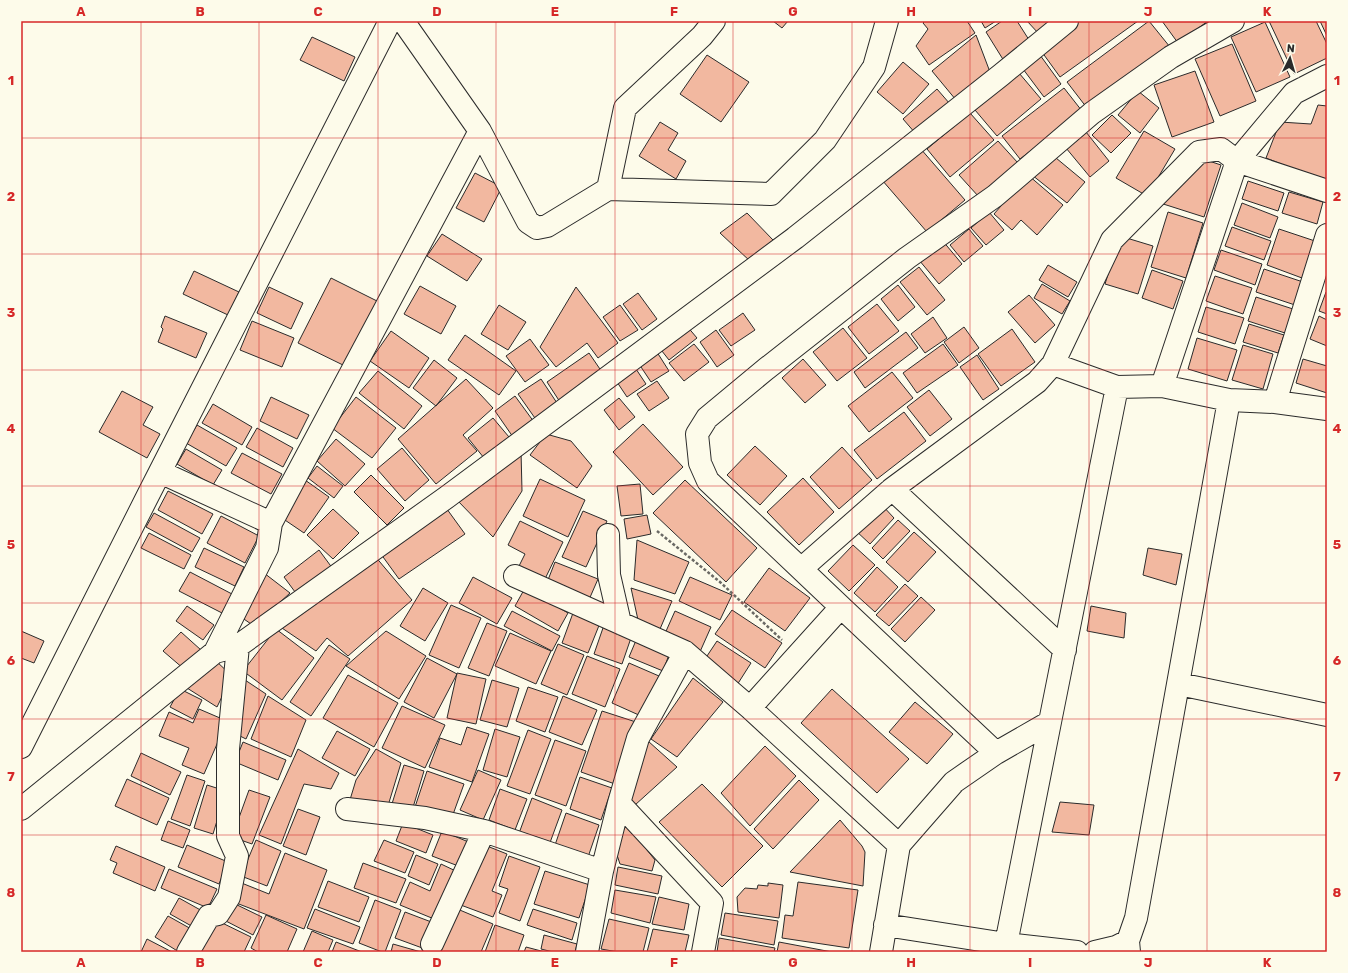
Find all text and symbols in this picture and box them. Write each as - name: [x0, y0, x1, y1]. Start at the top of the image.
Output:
- text: A: [76, 4, 86, 19]
- text: B: [195, 4, 205, 19]
- text: C: [313, 4, 323, 19]
- text: D: [432, 4, 442, 19]
- text: E: [551, 4, 559, 19]
- text: F: [670, 4, 678, 19]
- text: G: [788, 4, 798, 19]
- text: H: [906, 4, 916, 19]
- text: I: [1028, 4, 1032, 19]
- text: J: [1144, 4, 1152, 19]
- text: K: [1263, 4, 1272, 19]
- north arrow: [1270, 38, 1310, 78]
- text: N: [1286, 42, 1295, 55]
- text: 1: [8, 73, 14, 88]
- text: 1: [1334, 73, 1340, 88]
- text: 2: [7, 189, 15, 204]
- text: 2: [1333, 189, 1341, 204]
- text: 3: [7, 305, 16, 320]
- text: 3: [1333, 305, 1342, 320]
- text: 4: [7, 421, 16, 436]
- text: 4: [1333, 421, 1342, 436]
- text: 5: [7, 537, 15, 552]
- text: 5: [1333, 537, 1341, 552]
- text: 6: [7, 653, 16, 668]
- text: 6: [1333, 653, 1342, 668]
- text: 7: [7, 769, 15, 784]
- text: 7: [1333, 769, 1341, 784]
- text: 8: [7, 885, 16, 900]
- text: 8: [1333, 885, 1342, 900]
- text: A: [76, 955, 86, 970]
- text: B: [195, 955, 205, 970]
- text: C: [313, 955, 323, 970]
- text: D: [432, 955, 442, 970]
- text: E: [551, 955, 559, 970]
- text: F: [670, 955, 678, 970]
- text: G: [788, 955, 798, 970]
- text: H: [906, 955, 916, 970]
- text: I: [1028, 955, 1032, 970]
- text: J: [1144, 955, 1152, 970]
- text: K: [1263, 955, 1272, 970]

